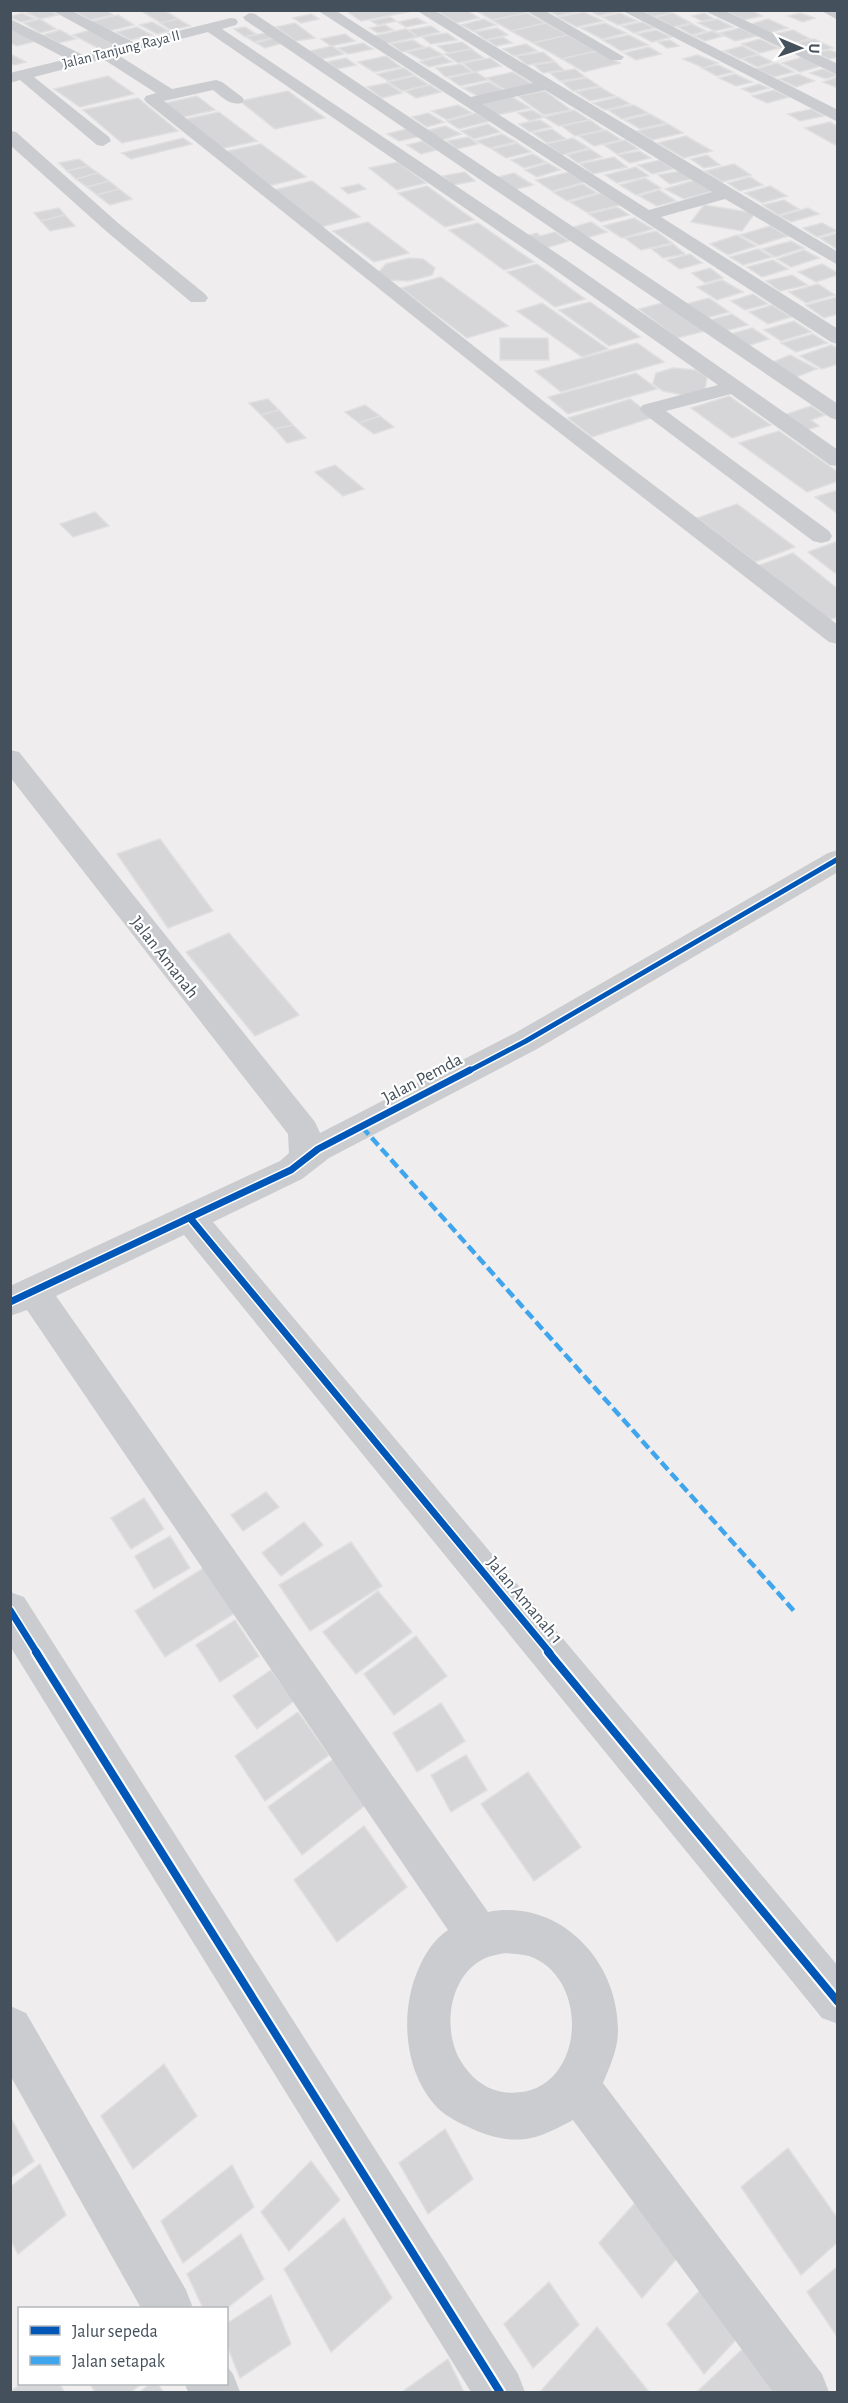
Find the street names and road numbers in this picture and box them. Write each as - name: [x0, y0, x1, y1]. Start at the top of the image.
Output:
- street label: Jalan Tanjung Raya II: [61, 28, 181, 71]
- street label: Jalan Amanah: [127, 913, 202, 1002]
- street label: Jalan Pemda: [380, 1050, 465, 1107]
- street label: Jalan Amanah 1: [483, 1554, 566, 1648]

